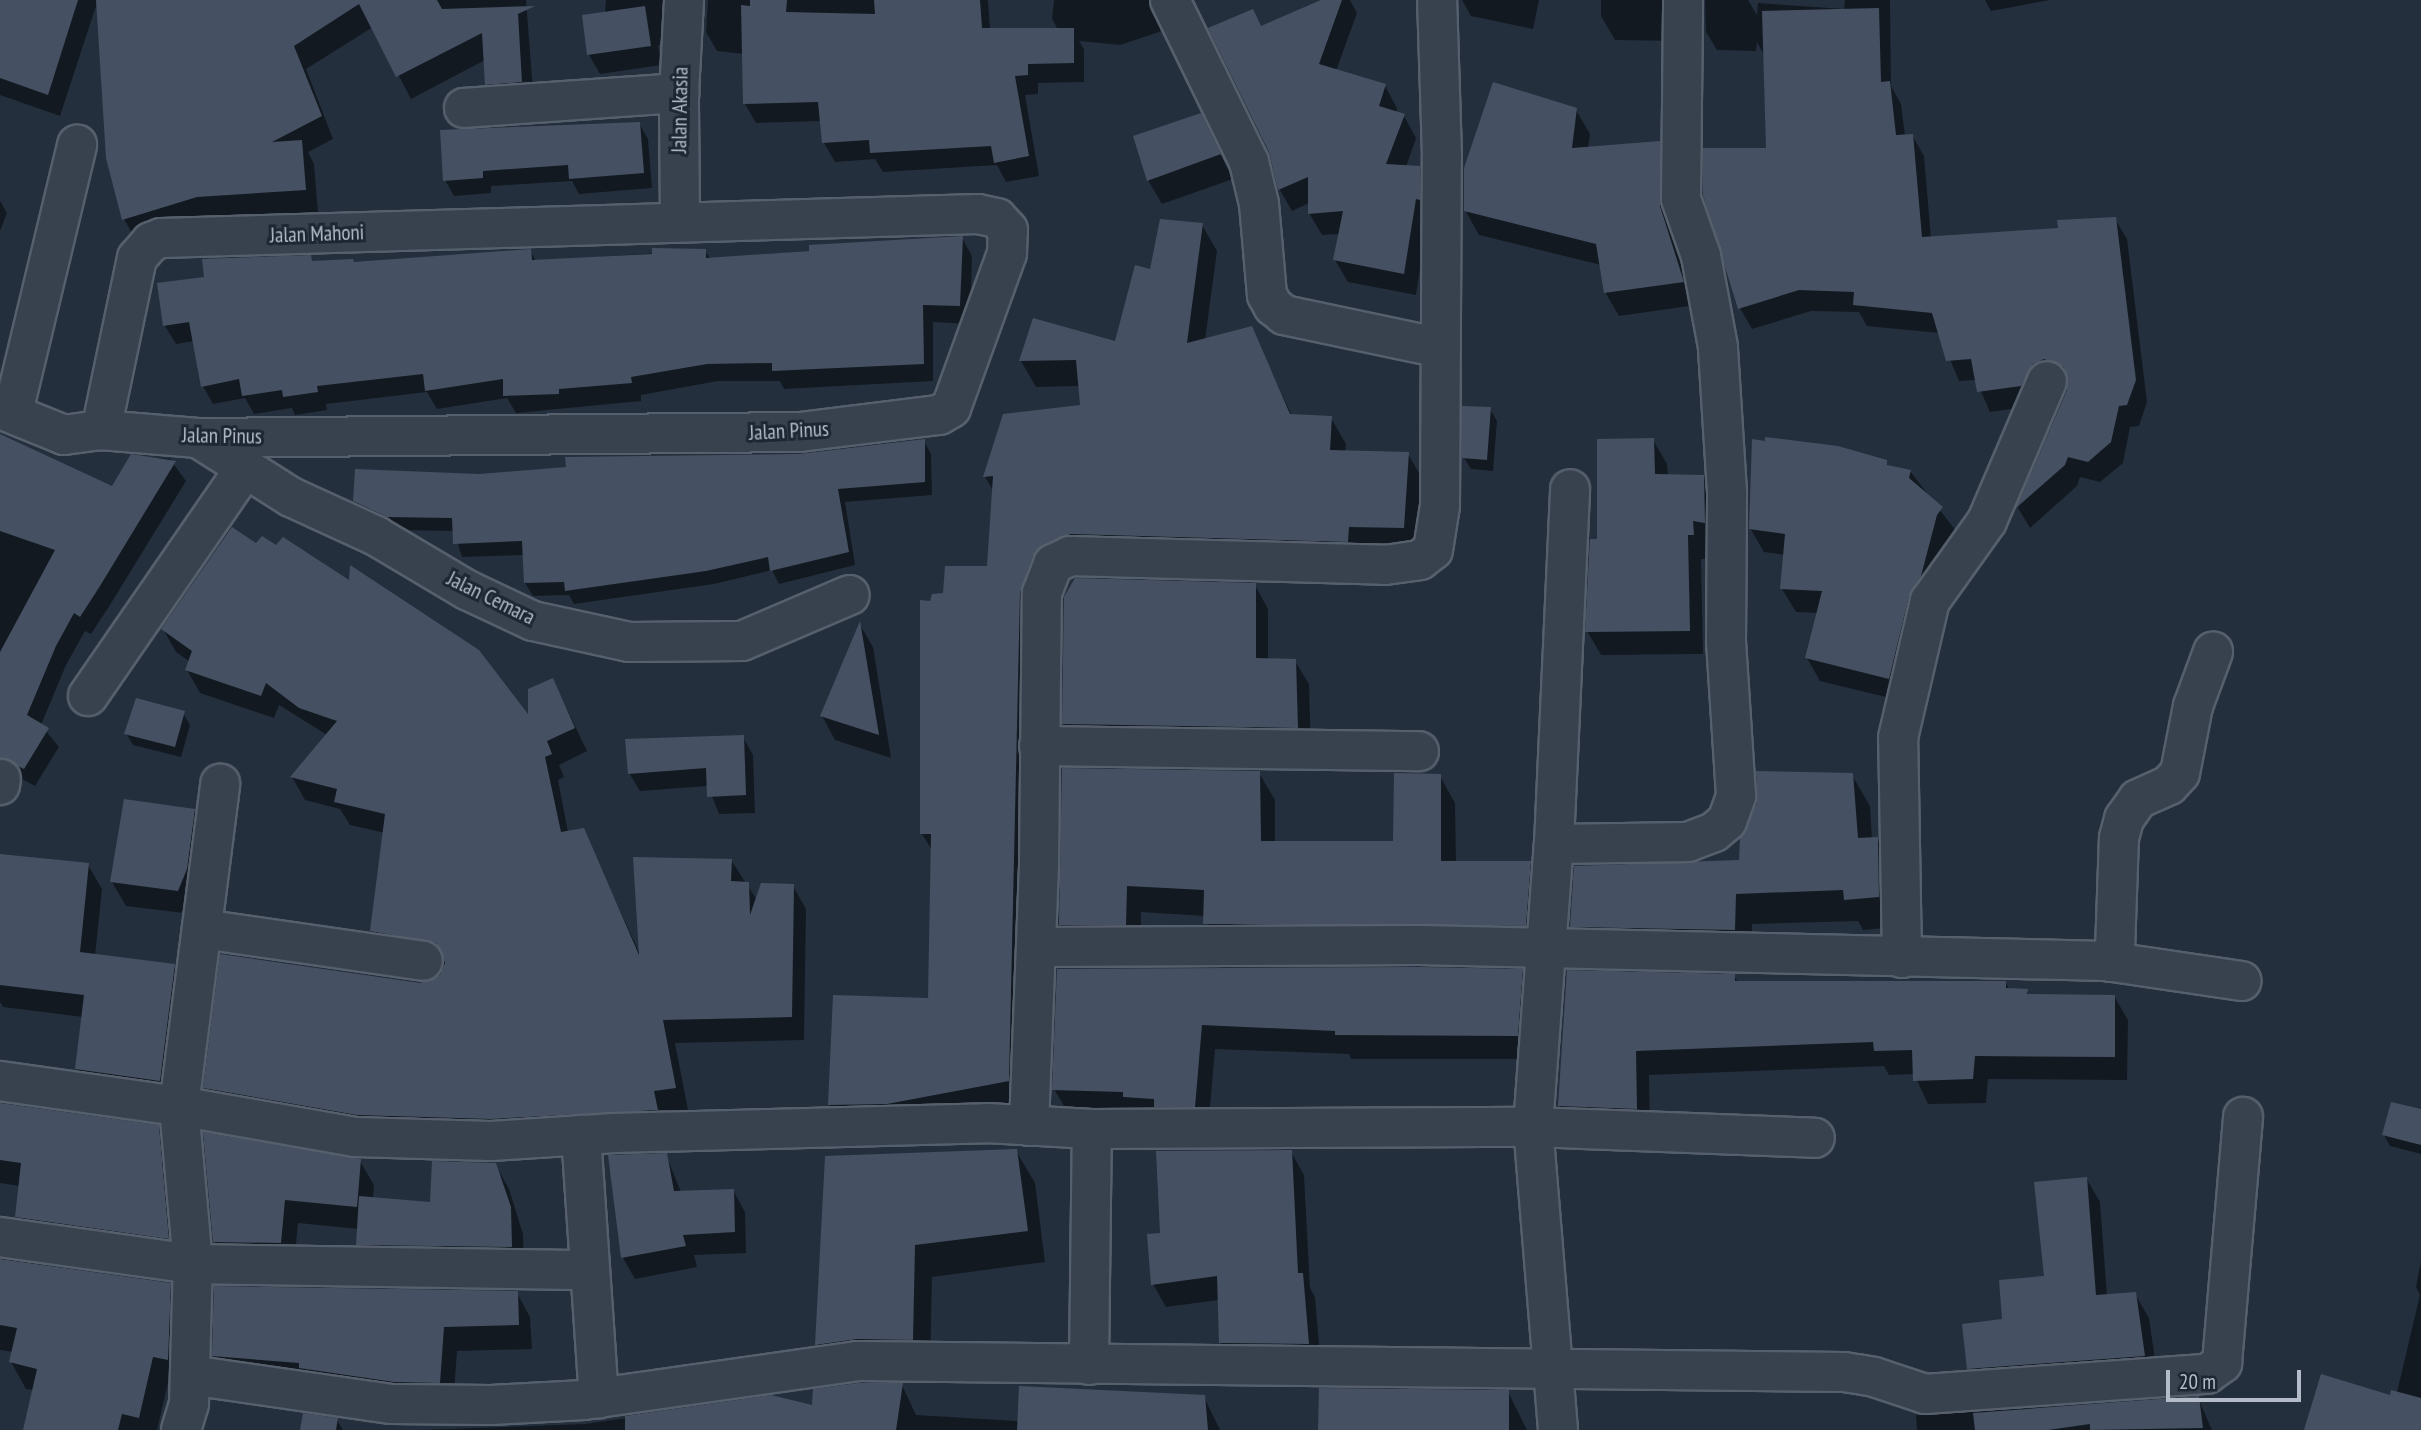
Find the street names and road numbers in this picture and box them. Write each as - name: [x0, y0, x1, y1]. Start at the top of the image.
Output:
- street label: Jalan Akasia: [667, 66, 693, 154]
- street label: Jalan Mahoni: [269, 220, 365, 248]
- street label: Jalan Pinus: [748, 416, 830, 446]
- street label: Jalan Pinus: [182, 423, 262, 449]
- street label: Jalan Cemara: [443, 566, 539, 630]

